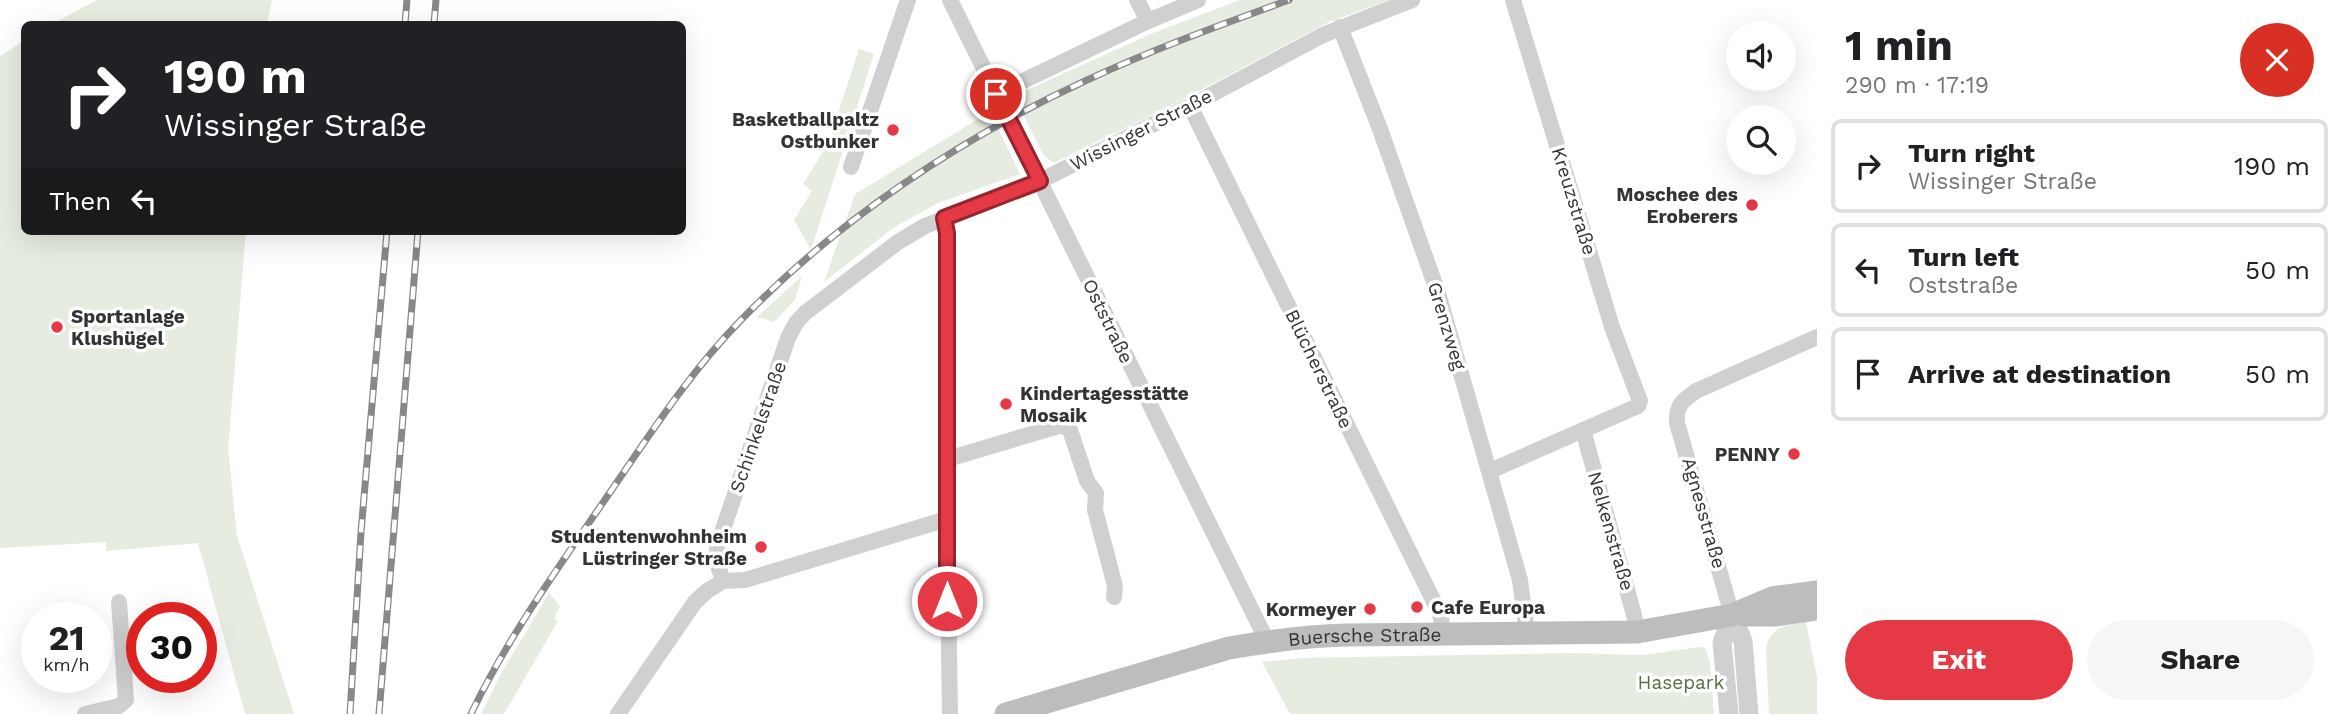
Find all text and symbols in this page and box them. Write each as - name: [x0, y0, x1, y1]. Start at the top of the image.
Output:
- map controls: [1726, 21, 1796, 175]
- button: sound: [1726, 21, 1796, 91]
- text: 1 min: [1845, 21, 1953, 70]
- button: close: [2240, 23, 2314, 97]
- text: 190 m: [164, 47, 307, 105]
- icon: right: [49, 49, 140, 140]
- pin: [966, 64, 1026, 124]
- text: 290 m · 17:19: [1845, 72, 1989, 99]
- icon: arrive: [977, 75, 1015, 113]
- street label: Wissinger Straße: [1066, 84, 1216, 176]
- button: search: [1726, 105, 1796, 175]
- text: Wissinger Straße: [164, 106, 427, 144]
- place label: Basketballpaltz Ostbunker: [732, 108, 880, 153]
- marker: Basketballpaltz Ostbunker: [885, 122, 901, 138]
- text: Turn right: [1908, 138, 2035, 168]
- street label: Kreuzstraße: [1547, 144, 1601, 258]
- icon: right: [1849, 147, 1887, 185]
- text: 190 m: [2234, 151, 2310, 181]
- text: Wissinger Straße: [1908, 168, 2097, 195]
- icon: left: [125, 182, 163, 220]
- place label: Moschee des Eroberers: [1616, 183, 1738, 228]
- text: Then: [49, 186, 111, 216]
- marker: Moschee des Eroberers: [1744, 197, 1760, 213]
- text: Turn left: [1908, 242, 2019, 272]
- icon: left: [1849, 251, 1887, 289]
- text: 50 m: [2245, 255, 2310, 285]
- text: Oststraße: [1908, 272, 2018, 299]
- street label: Oststraße: [1078, 275, 1138, 367]
- street label: Grenzweg: [1423, 279, 1472, 374]
- place label: Sportanlage Klushügel: [71, 305, 185, 350]
- street label: Blücherstraße: [1280, 306, 1358, 432]
- marker: Sportanlage Klushügel: [49, 319, 65, 335]
- icon: arrive: [1849, 355, 1887, 393]
- street label: Schinkelstraße: [725, 358, 791, 496]
- text: Arrive at destination: [1908, 359, 2171, 389]
- text: 50 m: [2245, 359, 2310, 389]
- place label: Kindertagesstätte Mosaik: [1020, 382, 1189, 427]
- marker: Kindertagesstätte Mosaik: [998, 396, 1014, 412]
- place label: PENNY: [1715, 443, 1781, 466]
- marker: PENNY: [1786, 446, 1802, 462]
- street label: Agnesstraße: [1677, 455, 1731, 571]
- street label: Nelkenstraße: [1583, 469, 1639, 593]
- place label: Studentenwohnheim Lüstringer Straße: [551, 525, 747, 570]
- marker: Studentenwohnheim Lüstringer Straße: [753, 539, 769, 555]
- position arrow: [910, 564, 984, 638]
- place label: Cafe Europa: [1431, 596, 1545, 619]
- place label: Kormeyer: [1266, 598, 1357, 621]
- marker: Cafe Europa: [1409, 599, 1425, 615]
- marker: Kormeyer: [1362, 601, 1378, 617]
- speed limit sign: 30: [126, 602, 217, 693]
- text: 21: [49, 617, 84, 659]
- button: Exit: [1845, 620, 2073, 700]
- button: Share: [2087, 620, 2314, 700]
- street label: Buersche Straße: [1287, 623, 1441, 651]
- text: km/h: [43, 654, 90, 675]
- park label: Hasepark: [1638, 671, 1725, 694]

